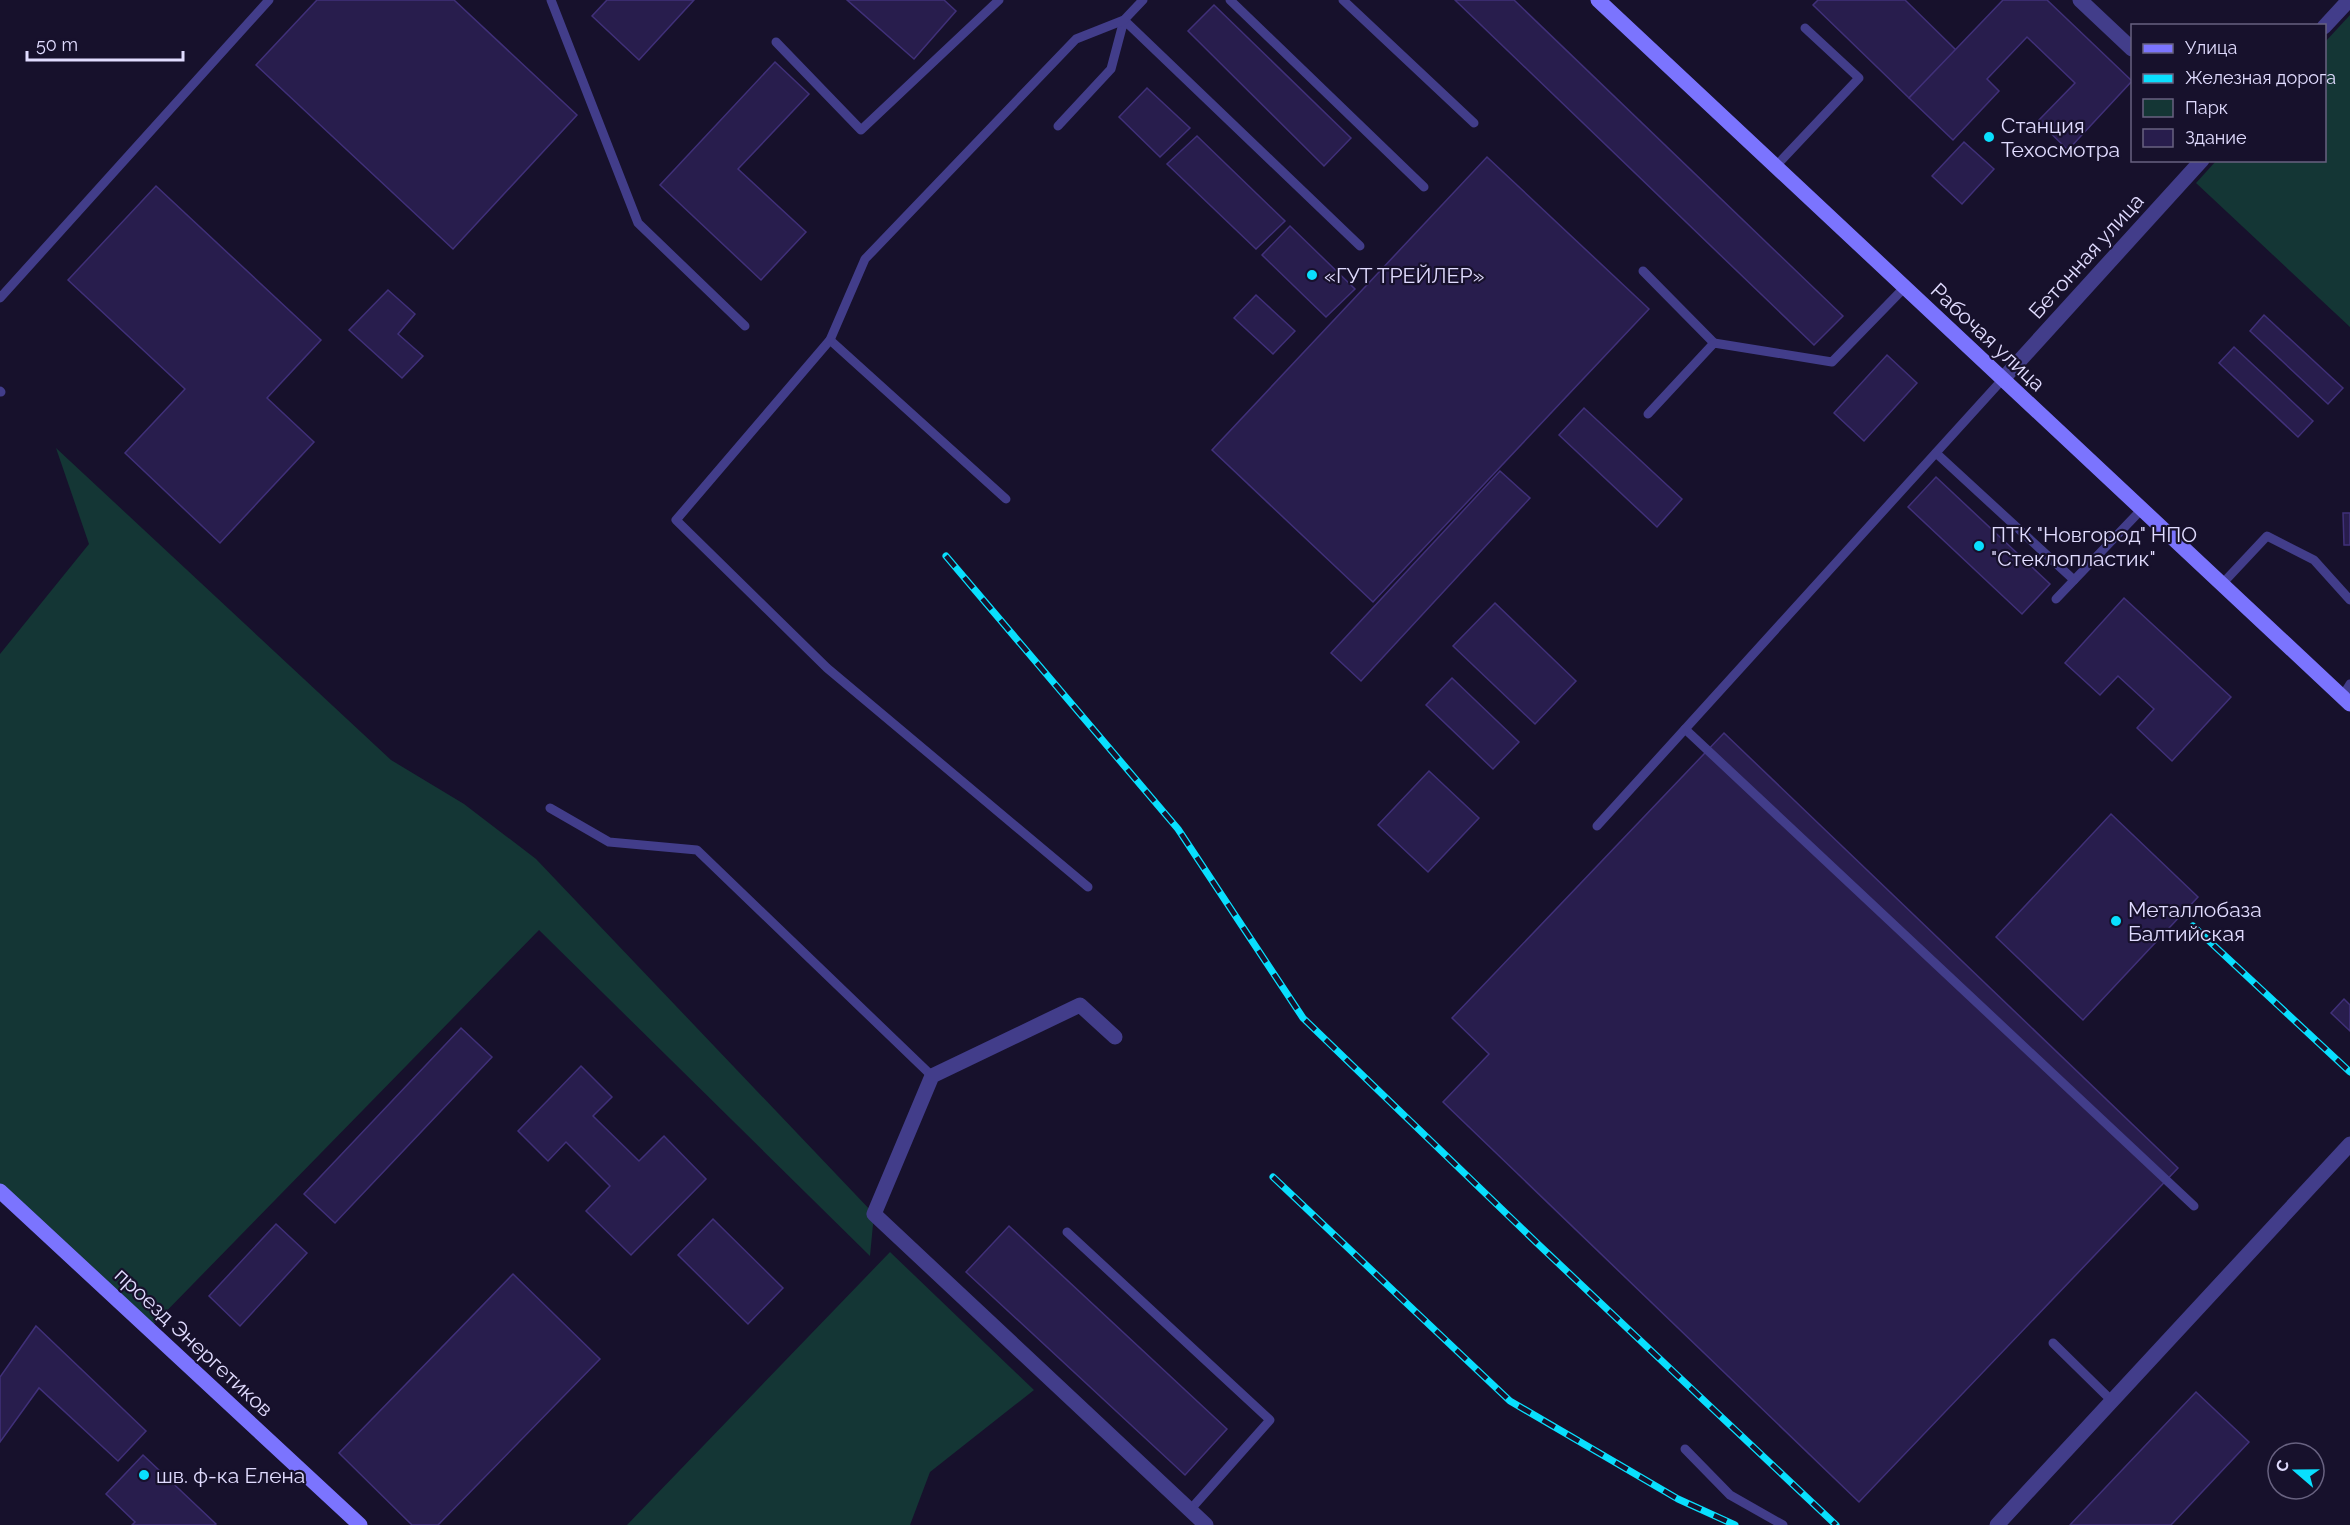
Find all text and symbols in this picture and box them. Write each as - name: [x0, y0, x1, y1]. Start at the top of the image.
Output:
- scale bar: [27, 24, 183, 62]
- legend: [2131, 24, 2326, 162]
- text: 50 m: [36, 34, 78, 55]
- text: Улица: [2185, 37, 2237, 58]
- text: Железная дорога: [2185, 67, 2336, 88]
- text: Парк: [2185, 97, 2228, 118]
- place label: Станция Техосмотра: [2001, 113, 2120, 162]
- text: Здание: [2185, 127, 2247, 148]
- marker: Станция Техосмотра: [1982, 130, 1996, 144]
- street label: Бетонная улица: [2023, 188, 2149, 324]
- place label: «ГУТ ТРЕЙЛЕР»: [1324, 263, 1485, 288]
- marker: «ГУТ ТРЕЙЛЕР»: [1305, 268, 1319, 282]
- street label: Рабочая улица: [1926, 278, 2050, 396]
- place label: ПТК "Новгород" НПО "Стеклопластик": [1991, 522, 2197, 571]
- marker: ПТК "Новгород" НПО "Стеклопластик": [1972, 539, 1986, 553]
- place label: Металлобаза Балтийская: [2128, 897, 2262, 946]
- marker: Металлобаза Балтийская: [2109, 914, 2123, 928]
- street label: проезд Энергетиков: [110, 1262, 278, 1422]
- north arrow: [2266, 1441, 2326, 1501]
- text: С: [2272, 1458, 2293, 1474]
- place label: шв. ф-ка Елена: [156, 1463, 305, 1488]
- marker: шв. ф-ка Елена: [137, 1468, 151, 1482]

